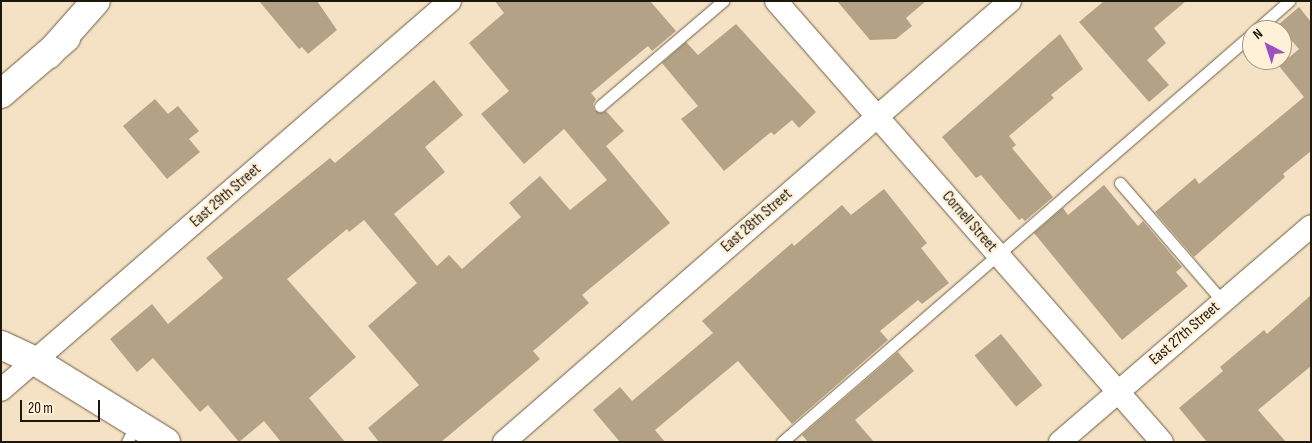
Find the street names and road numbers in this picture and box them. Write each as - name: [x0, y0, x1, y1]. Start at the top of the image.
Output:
- street label: East 29th Street: [187, 160, 265, 232]
- street label: East 28th Street: [718, 185, 796, 257]
- street label: Cornell Street: [937, 188, 1001, 256]
- street label: East 27th Street: [1146, 298, 1224, 370]

